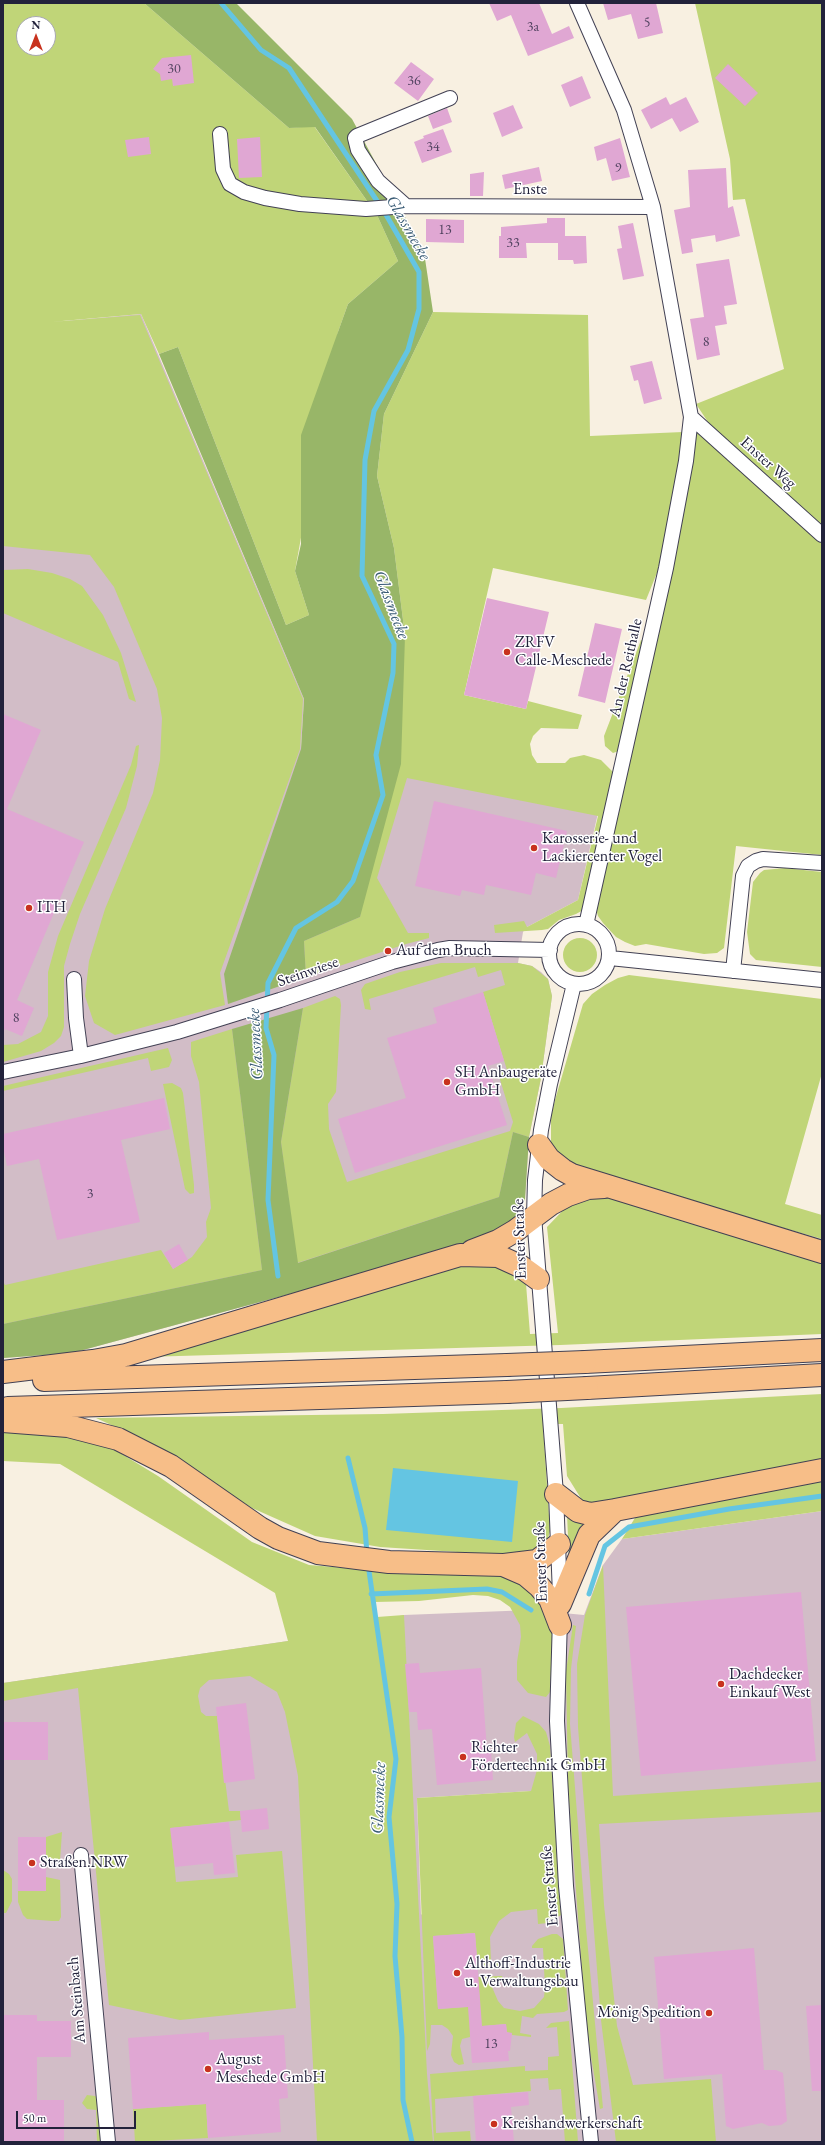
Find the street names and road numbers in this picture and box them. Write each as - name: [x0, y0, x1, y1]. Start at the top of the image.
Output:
- street label: Enste: [513, 180, 547, 200]
- street label: Enster Weg: [736, 433, 800, 493]
- street label: An der Reithalle: [605, 617, 647, 719]
- street label: Steinwiese: [275, 953, 341, 991]
- street label: Enster Straße: [509, 1198, 531, 1280]
- street label: Enster Straße: [530, 1521, 552, 1603]
- street label: Enster Straße: [537, 1845, 563, 1927]
- street label: Am Steinbach: [64, 1956, 90, 2044]

